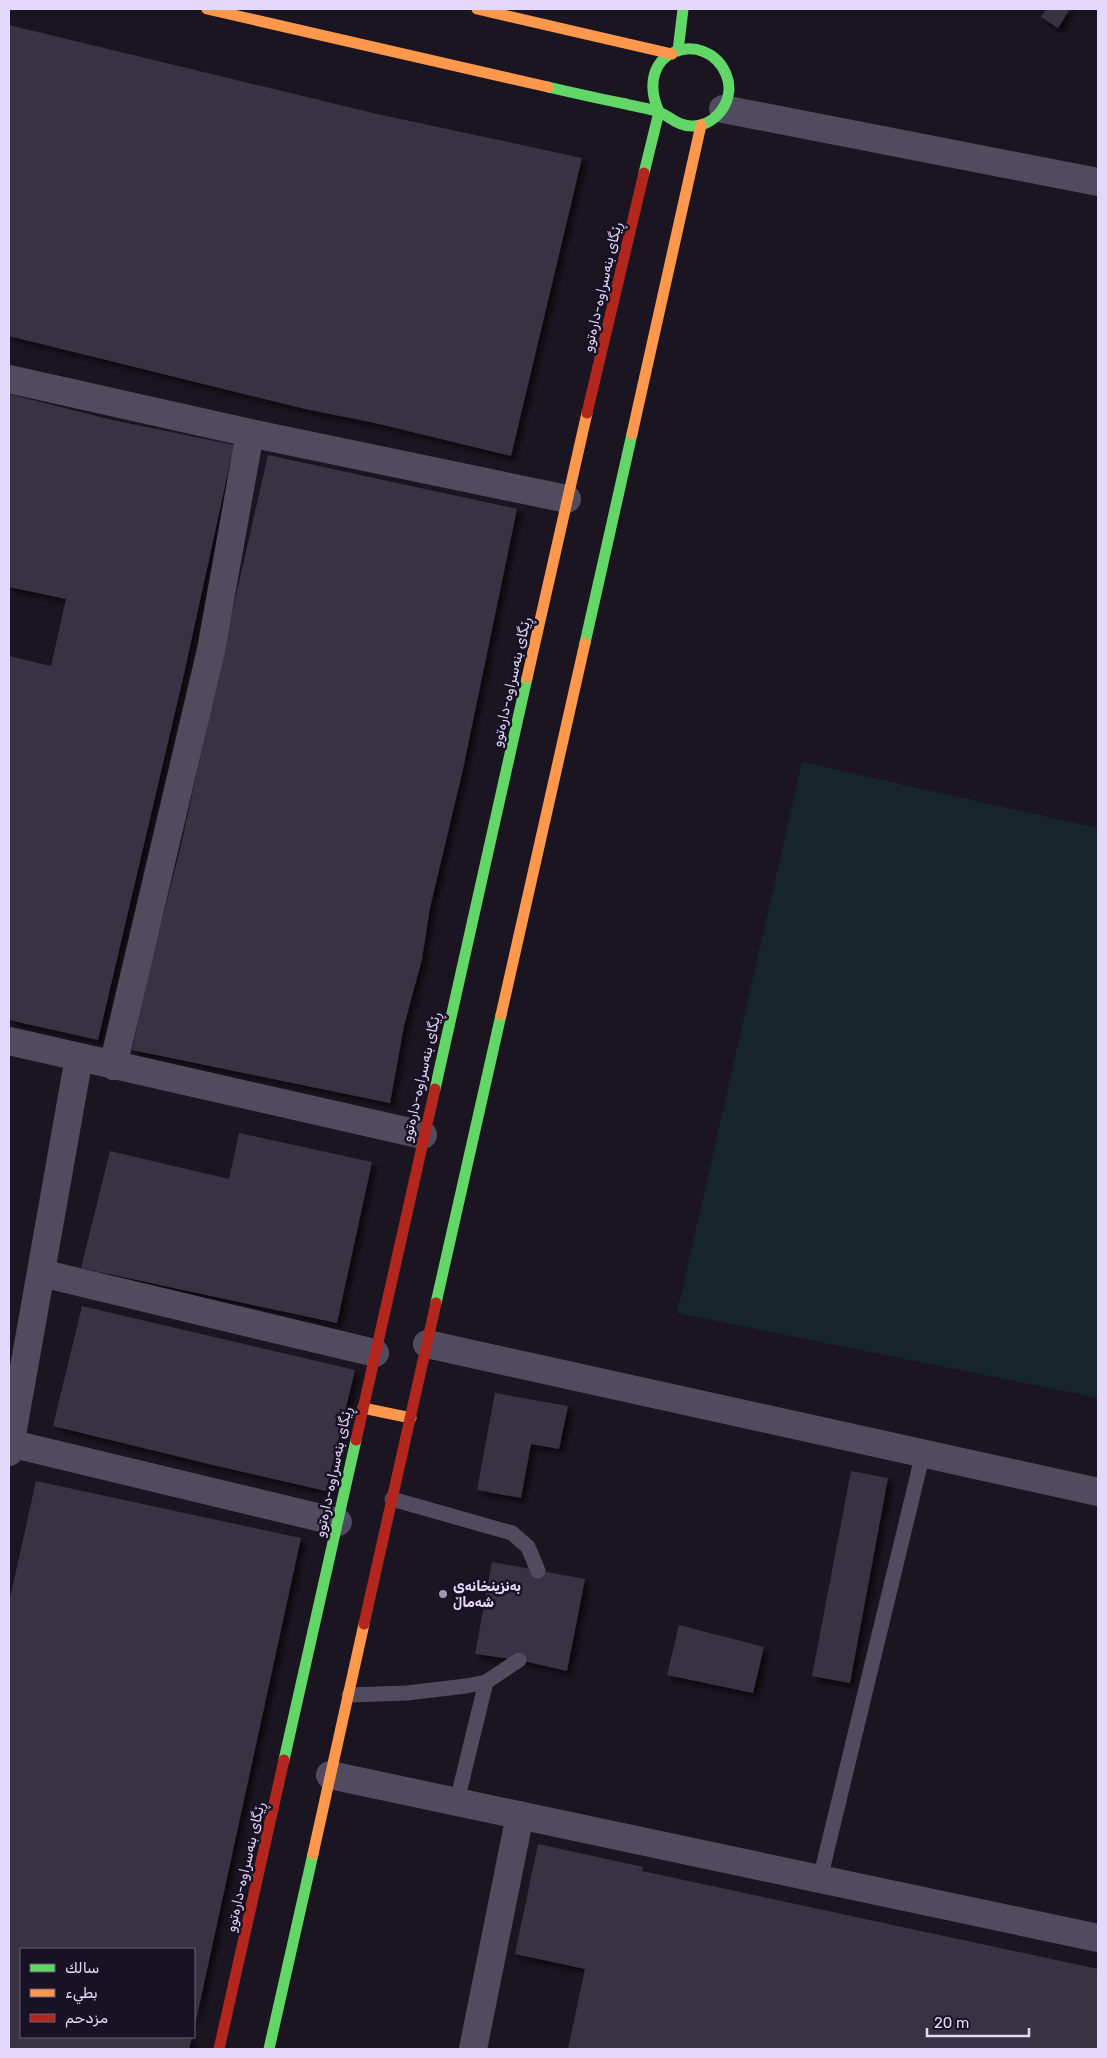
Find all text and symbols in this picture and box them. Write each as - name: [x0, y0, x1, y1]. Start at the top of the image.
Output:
- street label: ڕێگای بنەسراوە-دارەتوو: [579, 220, 629, 354]
- street label: ڕێگای بنەسراوە-دارەتوو: [488, 615, 538, 749]
- street label: ڕێگای بنەسراوە-دارەتوو: [398, 1010, 448, 1144]
- street label: ڕێگای بنەسراوە-دارەتوو: [311, 1405, 359, 1540]
- place label: بەنزینخانەی شەماڵ: [453, 1578, 521, 1611]
- marker: بەنزینخانەی شەماڵ: [437, 1588, 449, 1600]
- street label: ڕێگای بنەسراوە-دارەتوو: [222, 1800, 272, 1934]
- legend: [20, 1948, 195, 2038]
- text: سالك: [65, 1959, 100, 1977]
- text: بطيء: [65, 1984, 98, 2005]
- scale bar: [927, 2006, 1030, 2038]
- text: مزدحم: [65, 2009, 108, 2028]
- text: 20 m: [934, 2014, 969, 2032]

